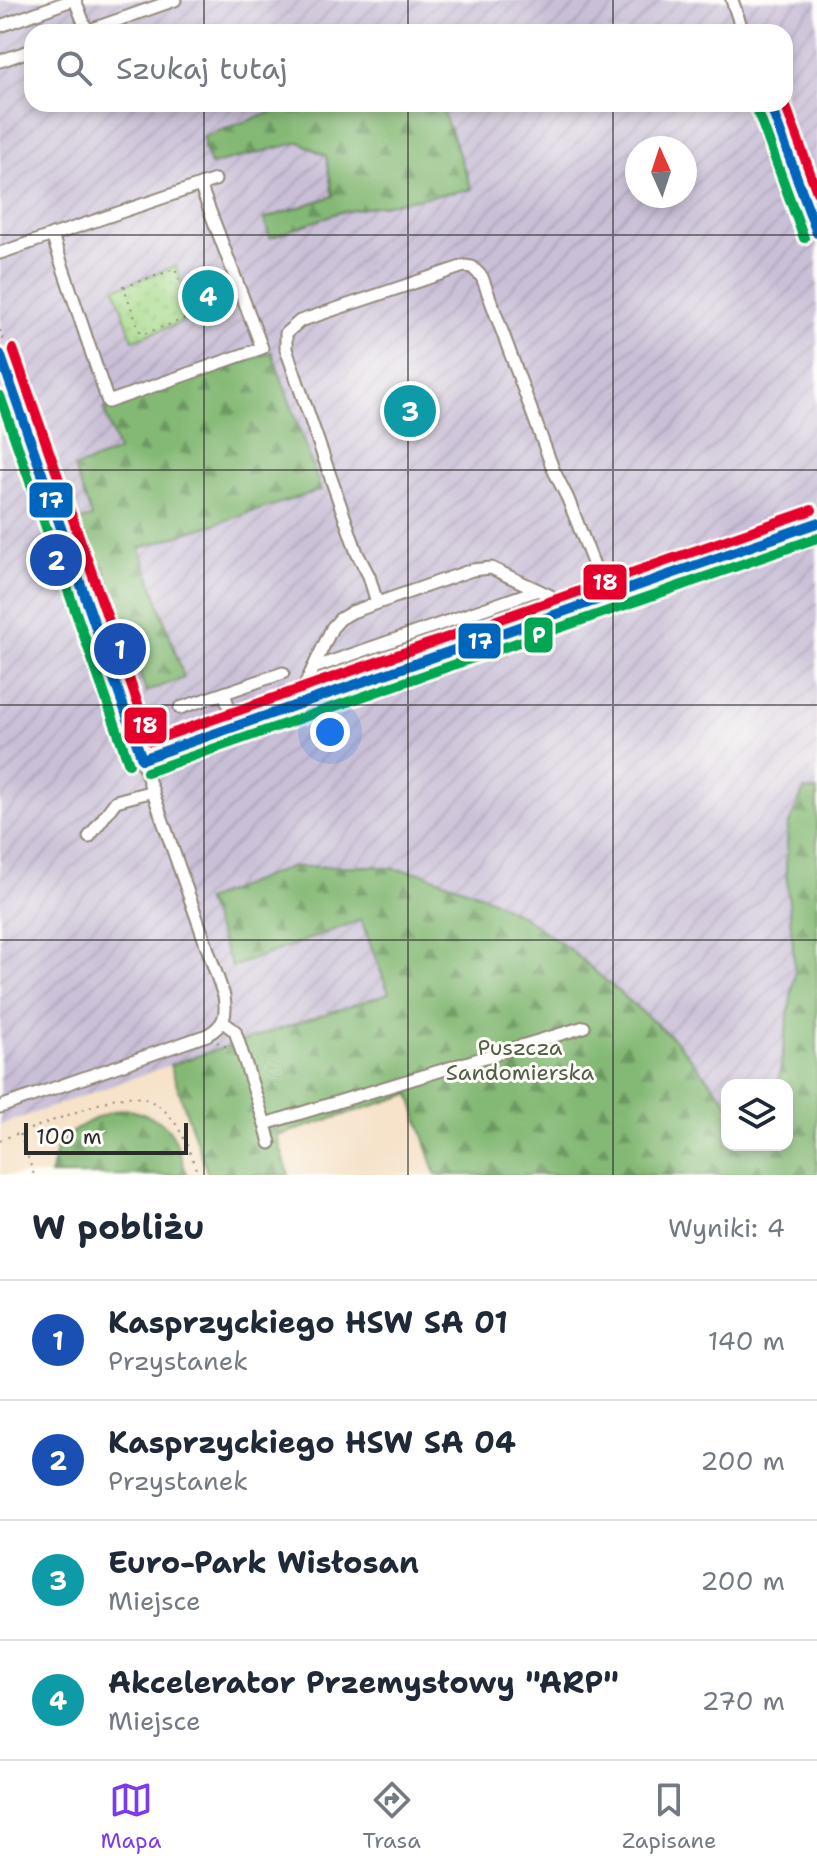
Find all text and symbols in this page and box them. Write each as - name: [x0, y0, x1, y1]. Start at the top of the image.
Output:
- search box: [24, 24, 793, 112]
- icon: search: [52, 46, 96, 90]
- text: Szukaj tutaj: [116, 48, 288, 89]
- north arrow: [625, 136, 697, 208]
- pin: 4: [182, 266, 234, 326]
- pin: 3: [384, 381, 436, 441]
- line badge: 17: [28, 481, 74, 519]
- text: 17: [38, 486, 64, 515]
- pin: 2: [30, 530, 82, 590]
- line badge: 18: [582, 563, 628, 601]
- text: 18: [592, 568, 618, 597]
- line badge: P: [523, 616, 554, 654]
- pin: 1: [94, 619, 146, 679]
- text: P: [532, 621, 546, 650]
- line badge: 17: [457, 622, 502, 660]
- text: 17: [467, 627, 493, 656]
- line badge: 18: [123, 706, 168, 745]
- text: 18: [132, 711, 158, 740]
- your location: [310, 712, 350, 752]
- park label: Puszcza Sandomierska: [446, 1033, 595, 1087]
- map controls: [721, 1079, 793, 1151]
- button: layers: [721, 1079, 793, 1151]
- scale bar: [24, 1119, 188, 1155]
- text: 100 m: [36, 1122, 102, 1151]
- text: W pobliżu: [32, 1204, 205, 1250]
- text: Wyniki: 4: [668, 1210, 785, 1245]
- text: Kasprzyckiego HSW SA 01: [108, 1302, 508, 1343]
- text: 1: [52, 1323, 64, 1358]
- text: 140 m: [708, 1323, 785, 1358]
- text: Przystanek: [108, 1343, 248, 1378]
- text: Kasprzyckiego HSW SA 04: [108, 1422, 516, 1463]
- text: 2: [49, 1443, 67, 1478]
- text: 200 m: [700, 1443, 785, 1478]
- text: Przystanek: [108, 1463, 248, 1498]
- text: Euro-Park Wisłosan: [108, 1542, 419, 1583]
- text: 3: [49, 1563, 67, 1598]
- text: 200 m: [700, 1563, 785, 1598]
- text: Miejsce: [108, 1583, 201, 1618]
- text: Akcelerator Przemysłowy "ARP": [108, 1662, 619, 1703]
- text: 4: [49, 1683, 67, 1718]
- text: 270 m: [702, 1683, 785, 1718]
- text: Miejsce: [108, 1703, 201, 1738]
- tab: Mapa: [101, 1778, 161, 1855]
- tab: Trasa: [362, 1778, 421, 1855]
- tab: Zapisane: [622, 1778, 716, 1855]

